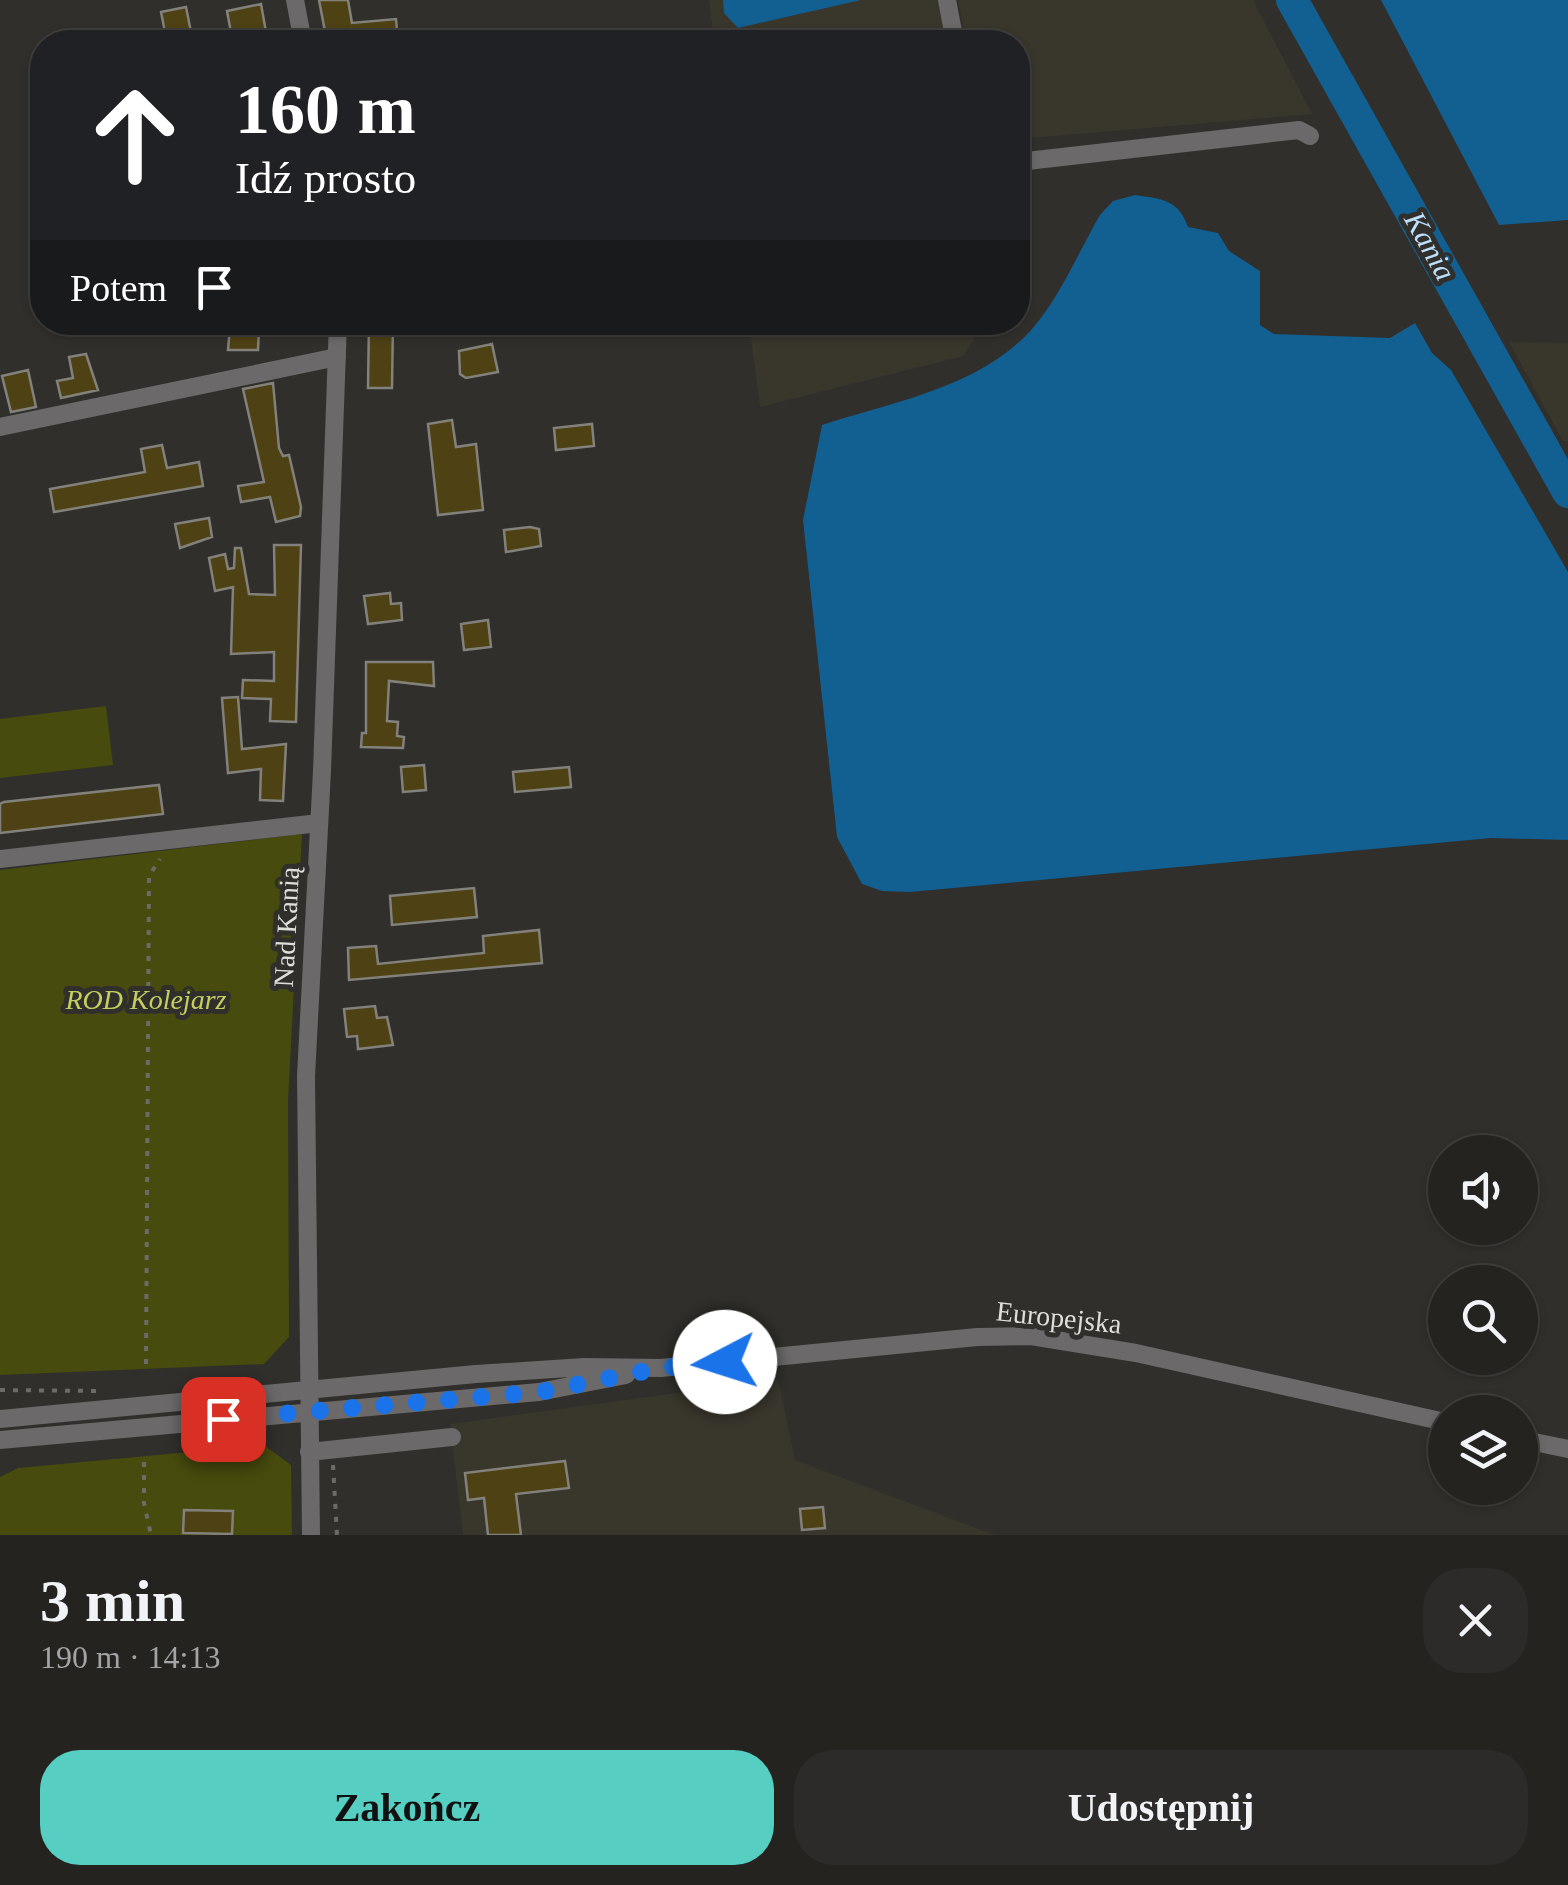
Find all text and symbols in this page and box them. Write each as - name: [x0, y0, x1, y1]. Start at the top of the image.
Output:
- icon: ahead: [70, 70, 200, 200]
- text: 160 m: [235, 71, 416, 148]
- text: Idź prosto: [235, 153, 416, 203]
- water label: Kania: [1398, 205, 1463, 286]
- icon: arrive: [187, 260, 242, 315]
- text: Potem: [70, 267, 167, 309]
- street label: Nad Kanią: [268, 865, 305, 988]
- park label: ROD Kolejarz: [65, 984, 227, 1015]
- map controls: [1428, 1135, 1538, 1505]
- button: sound: [1428, 1135, 1538, 1245]
- button: search: [1428, 1265, 1538, 1375]
- street label: Europejska: [995, 1295, 1124, 1340]
- position arrow: [673, 1310, 777, 1414]
- pin: [181, 1377, 266, 1462]
- icon: arrive: [196, 1392, 251, 1447]
- button: layers: [1428, 1395, 1538, 1505]
- text: 3 min: [40, 1568, 185, 1634]
- button: close: [1423, 1568, 1528, 1673]
- text: 190 m · 14:13: [40, 1639, 220, 1675]
- button: Zakończ: [40, 1750, 774, 1865]
- button: Udostępnij: [794, 1750, 1528, 1865]

